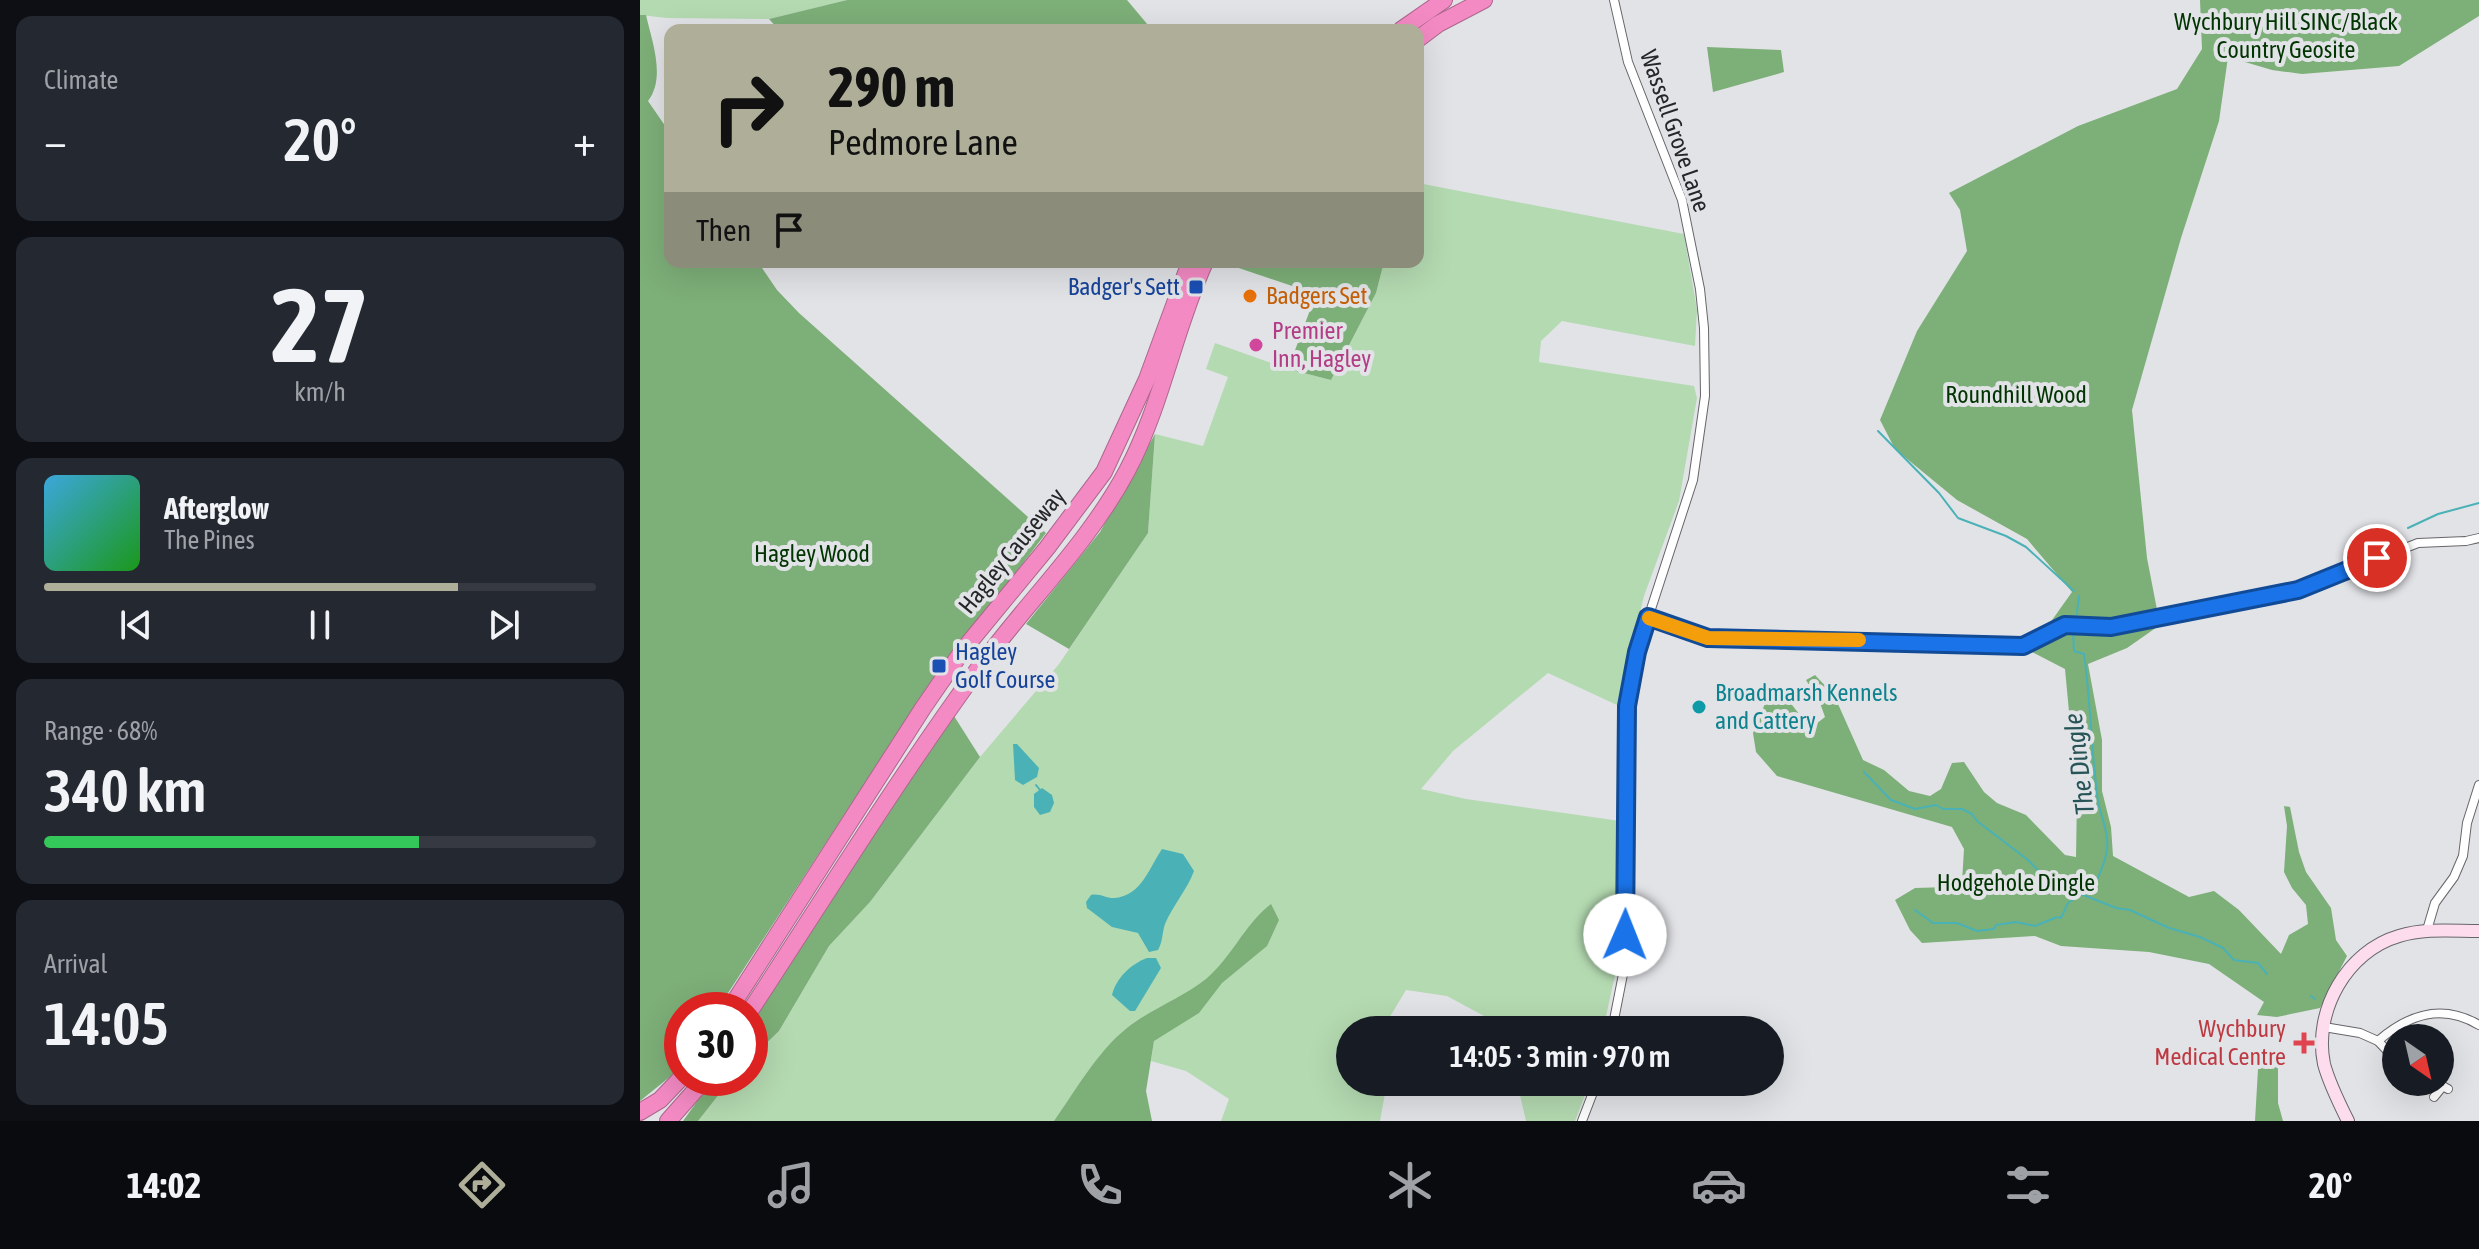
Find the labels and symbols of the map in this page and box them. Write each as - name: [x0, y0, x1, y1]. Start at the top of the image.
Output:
- park label: Wychbury Hill SINC/Black Country Geosite: [2174, 8, 2398, 63]
- street label: Wassell Grove Lane: [1635, 46, 1716, 215]
- place label: Badger's Sett: [1068, 273, 1180, 300]
- marker: Badger's Sett: [1187, 278, 1205, 296]
- place label: Badgers Set: [1266, 282, 1367, 309]
- marker: Badgers Set: [1241, 287, 1259, 305]
- place label: Premier Inn, Hagley: [1272, 317, 1371, 372]
- marker: Premier Inn, Hagley: [1247, 336, 1265, 354]
- park label: Roundhill Wood: [1945, 381, 2087, 408]
- street label: Hagley Causeway: [953, 483, 1070, 619]
- pin: [2343, 524, 2411, 592]
- park label: Hagley Wood: [754, 540, 870, 567]
- place label: Hagley Golf Course: [955, 638, 1055, 693]
- marker: Hagley Golf Course: [930, 657, 948, 675]
- place label: Broadmarsh Kennels and Cattery: [1715, 679, 1897, 734]
- marker: Broadmarsh Kennels and Cattery: [1690, 698, 1708, 716]
- water label: The Dingle: [2058, 711, 2100, 817]
- park label: Hodgehole Dingle: [1937, 869, 2095, 896]
- position arrow: [1583, 893, 1667, 977]
- speed limit sign: 30: [664, 992, 768, 1096]
- place label: Wychbury Medical Centre: [2154, 1015, 2286, 1070]
- north arrow: [2382, 1024, 2454, 1096]
- marker: Wychbury Medical Centre: [2293, 1032, 2315, 1054]

